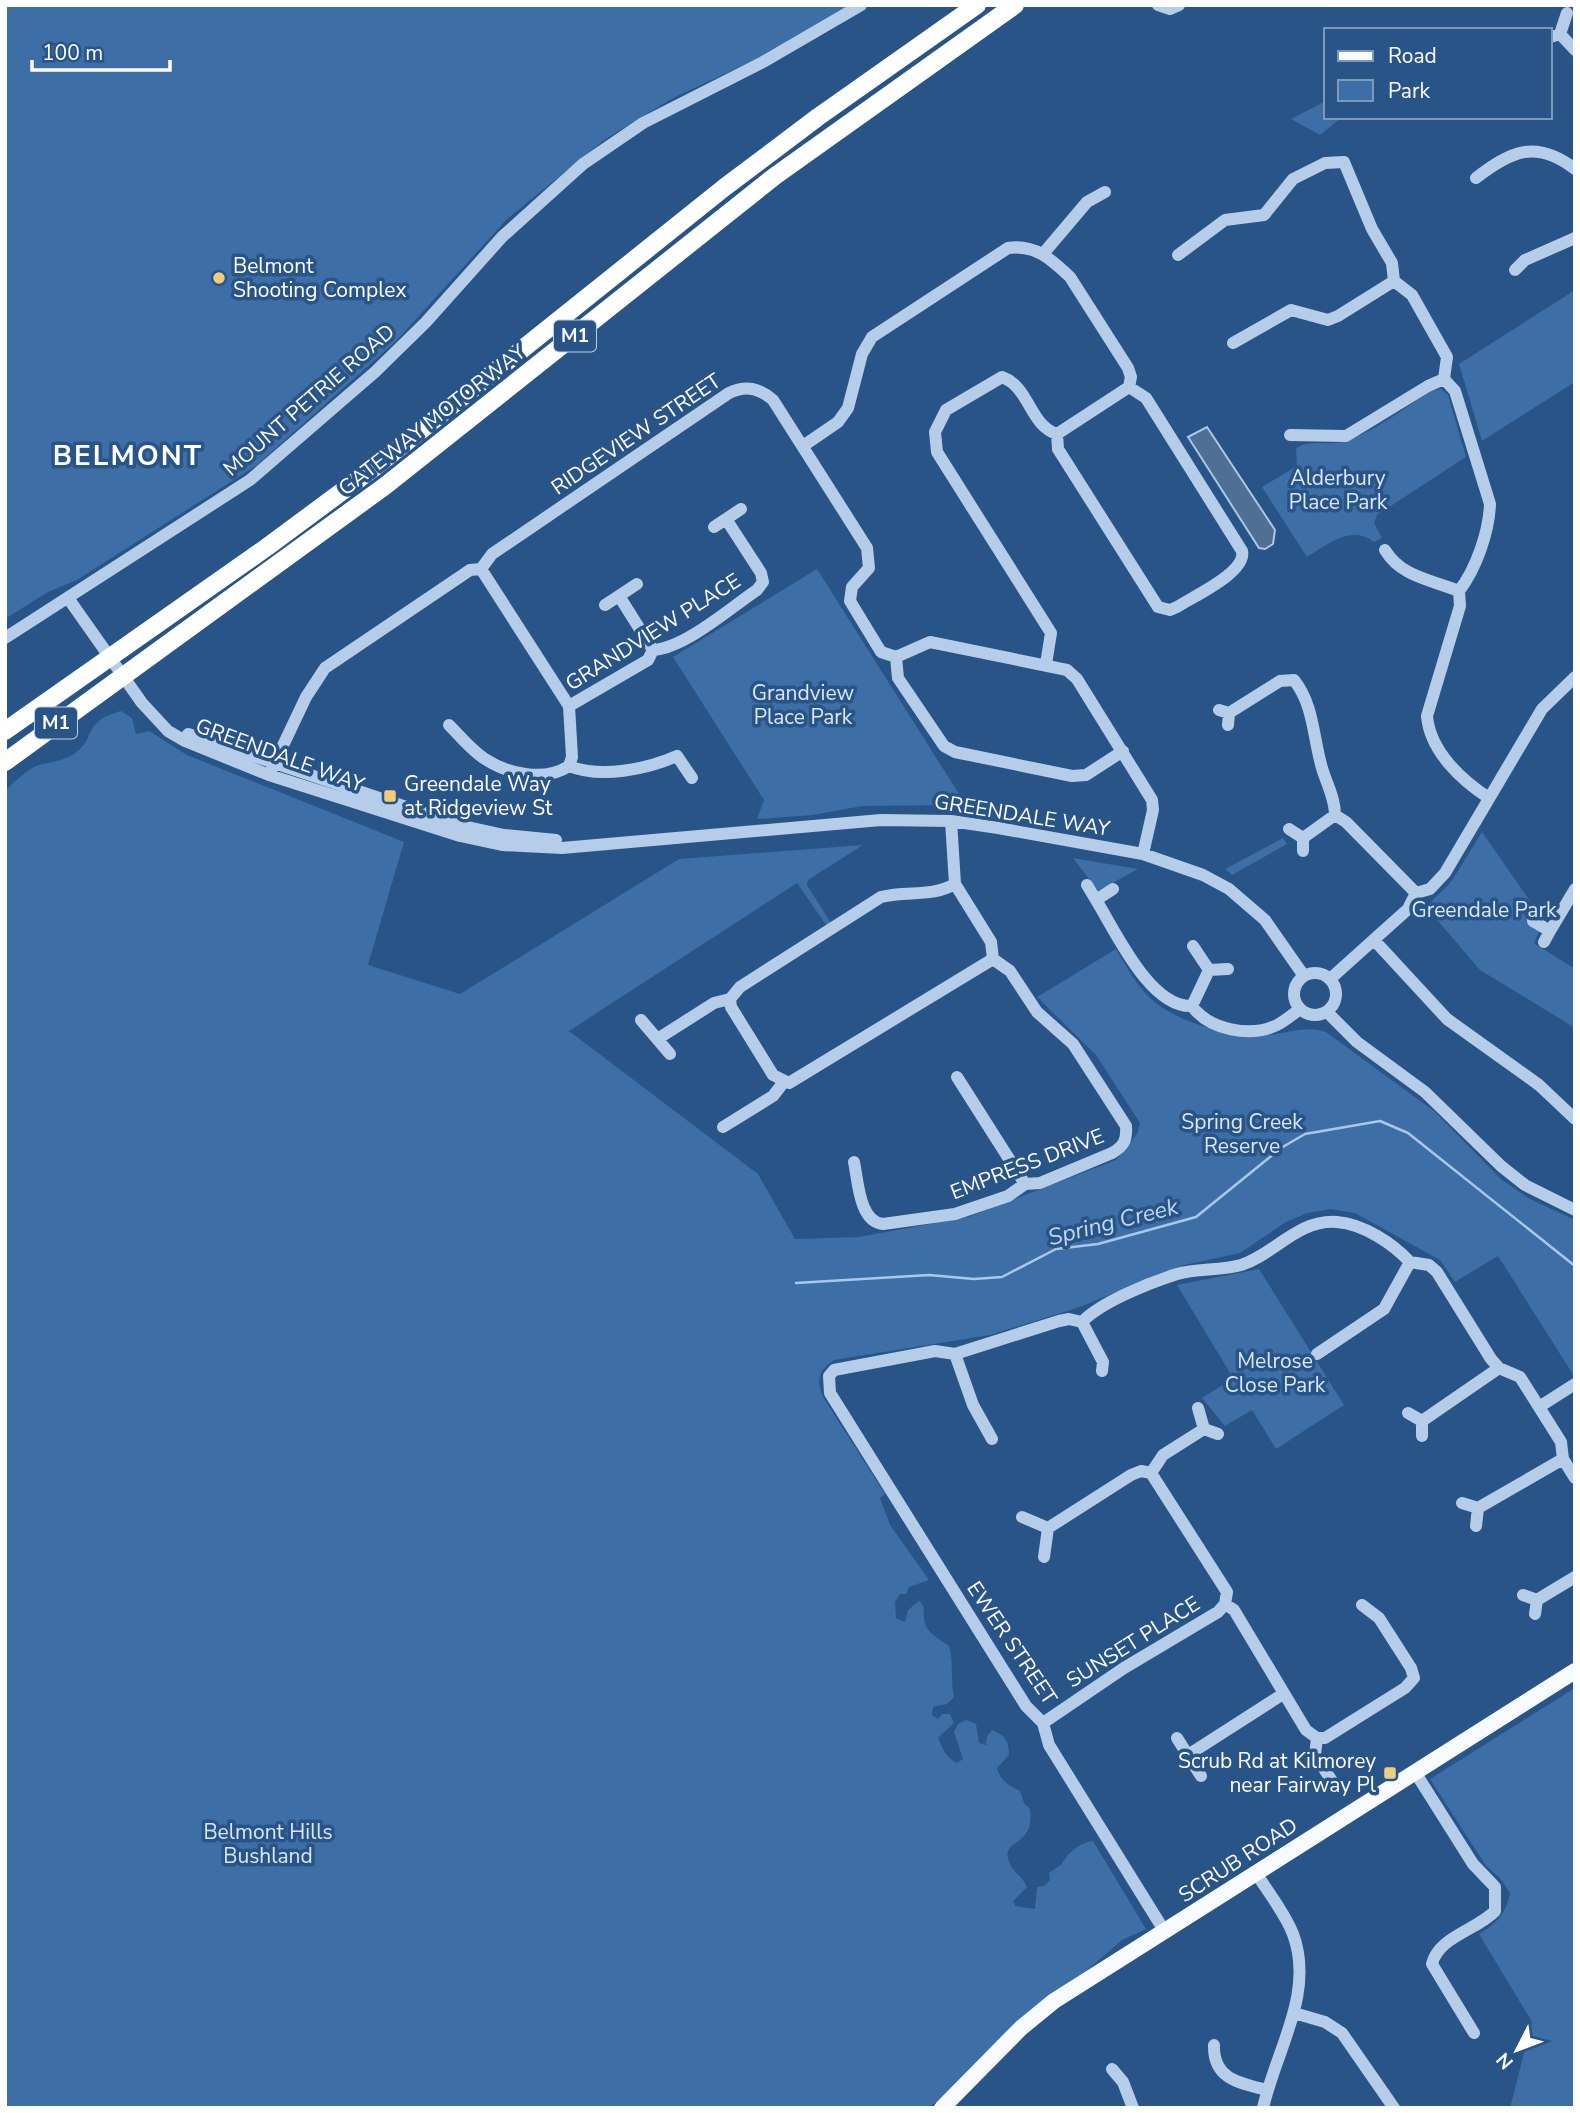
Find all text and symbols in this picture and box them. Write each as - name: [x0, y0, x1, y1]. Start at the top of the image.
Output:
- scale bar: [32, 28, 170, 72]
- legend: [1324, 28, 1552, 119]
- text: 100 m: [42, 39, 103, 67]
- text: Road: [1388, 42, 1437, 70]
- text: Park: [1388, 77, 1430, 105]
- place label: Belmont Shooting Complex: [233, 252, 406, 304]
- marker: Belmont Shooting Complex: [211, 270, 227, 286]
- street label: MOUNT PETRIE ROAD: [217, 318, 401, 482]
- road number: M1: [554, 320, 596, 352]
- street label: GATEWAY MOTORWAY: [332, 338, 532, 502]
- street label: RIDGEVIEW STREET: [546, 367, 727, 501]
- district label: BELMONT: [53, 437, 203, 475]
- park label: Alderbury Place Park: [1289, 464, 1388, 516]
- street label: GRANDVIEW PLACE: [560, 567, 746, 697]
- park label: Grandview Place Park: [752, 679, 855, 731]
- road number: M1: [35, 708, 77, 738]
- street label: GREENDALE WAY: [192, 712, 369, 799]
- place label: Greendale Way at Ridgeview St: [404, 770, 553, 822]
- street label: GREENDALE WAY: [932, 787, 1112, 843]
- marker: Greendale Way at Ridgeview St: [382, 788, 398, 804]
- park label: Greendale Park: [1412, 896, 1557, 924]
- park label: Spring Creek Reserve: [1181, 1108, 1303, 1160]
- street label: EMPRESS DRIVE: [946, 1122, 1108, 1206]
- water label: Spring Creek: [1045, 1191, 1182, 1253]
- park label: Melrose Close Park: [1225, 1347, 1326, 1399]
- street label: EWER STREET: [960, 1576, 1064, 1710]
- street label: SUNSET PLACE: [1061, 1590, 1205, 1694]
- place label: Scrub Rd at Kilmorey near Fairway Pl: [1178, 1747, 1377, 1799]
- marker: Scrub Rd at Kilmorey near Fairway Pl: [1382, 1765, 1398, 1781]
- street label: SCRUB ROAD: [1173, 1811, 1303, 1909]
- park label: Belmont Hills Bushland: [203, 1818, 333, 1870]
- north arrow: [1482, 2015, 1552, 2085]
- text: N: [1491, 2047, 1520, 2075]

